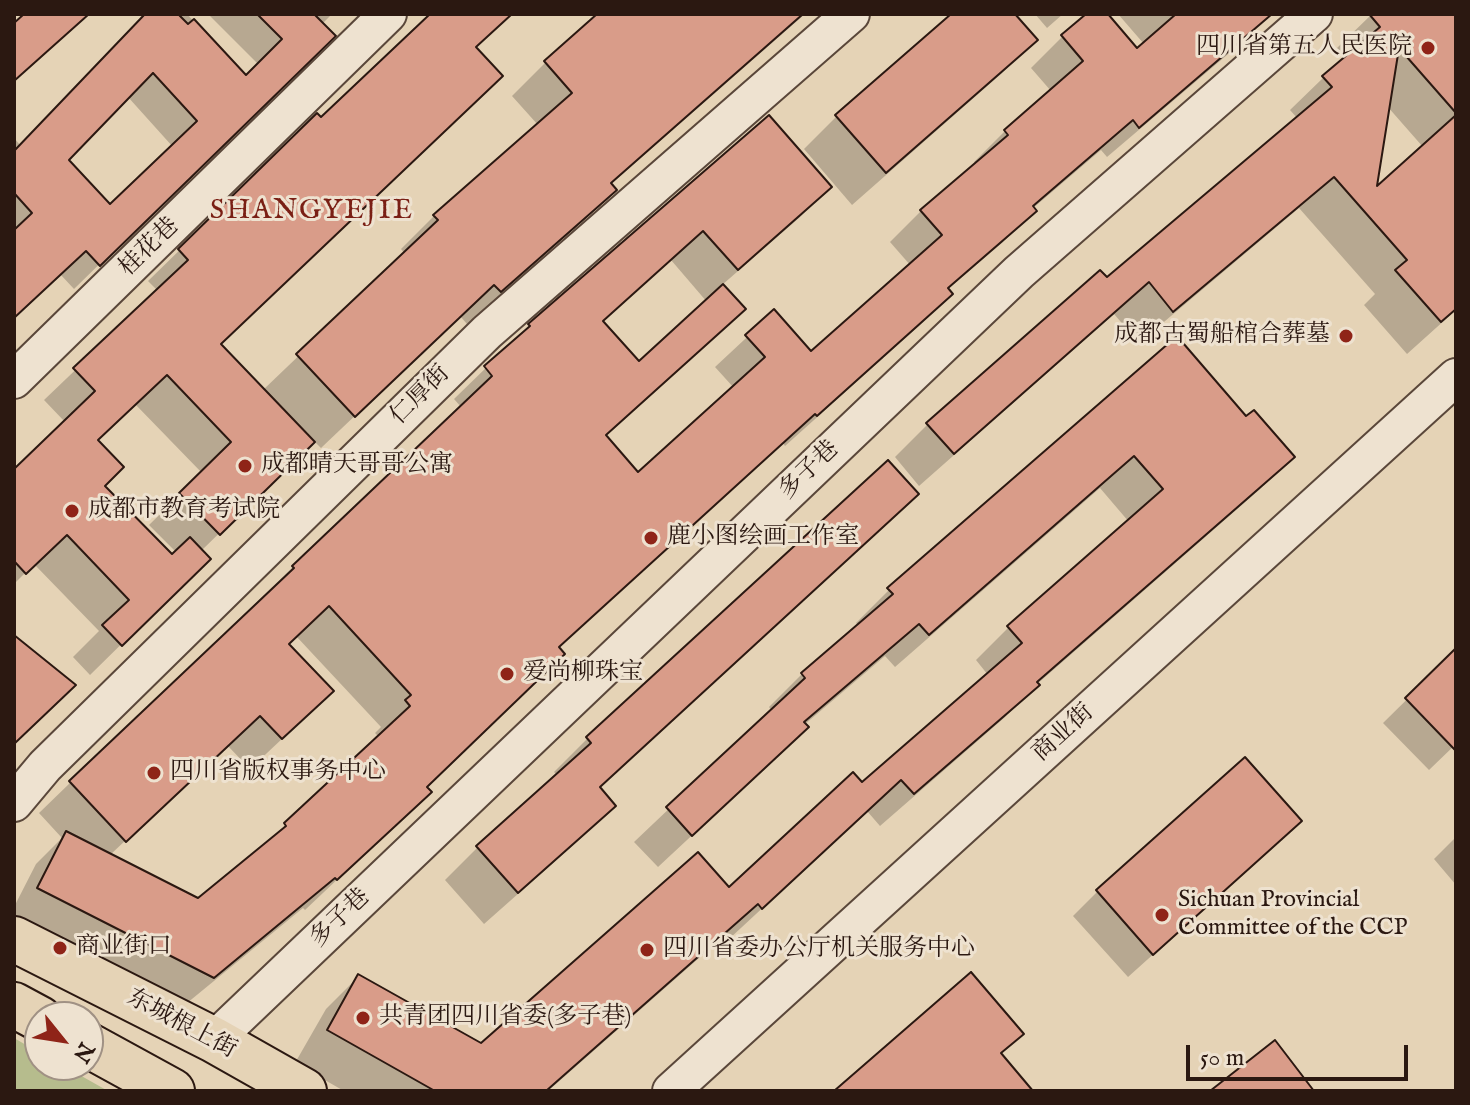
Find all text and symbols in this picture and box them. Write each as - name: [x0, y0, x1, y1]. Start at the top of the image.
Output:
- place label: 四川省第五人民医院: [1196, 34, 1412, 62]
- marker: 四川省第五人民医院: [1419, 39, 1437, 57]
- district label: SHANGYEJIE: [210, 195, 414, 229]
- street label: 桂花巷: [114, 213, 186, 283]
- place label: 成都古蜀船棺合葬墓: [1114, 322, 1330, 350]
- marker: 成都古蜀船棺合葬墓: [1337, 327, 1355, 345]
- street label: 仁厚街: [385, 360, 457, 432]
- street label: 多子巷: [774, 436, 846, 506]
- place label: 成都晴天哥哥公寓: [261, 452, 453, 480]
- marker: 成都晴天哥哥公寓: [236, 457, 254, 475]
- place label: 成都市教育考试院: [88, 497, 280, 525]
- marker: 成都市教育考试院: [63, 502, 81, 520]
- place label: 鹿小图绘画工作室: [667, 524, 859, 552]
- marker: 鹿小图绘画工作室: [642, 529, 660, 547]
- place label: 爱尚柳珠宝: [523, 660, 643, 688]
- marker: 爱尚柳珠宝: [498, 665, 516, 683]
- street label: 商业街: [1028, 699, 1100, 769]
- place label: 四川省版权事务中心: [170, 759, 386, 787]
- marker: 四川省版权事务中心: [145, 764, 163, 782]
- street label: 多子巷: [305, 884, 377, 954]
- place label: Sichuan Provincial Committee of the CCP: [1178, 887, 1407, 943]
- marker: Sichuan Provincial Committee of the CCP: [1153, 906, 1171, 924]
- place label: 商业街口: [76, 934, 172, 962]
- place label: 四川省委办公厅机关服务中心: [663, 936, 975, 964]
- marker: 商业街口: [51, 939, 69, 957]
- marker: 四川省委办公厅机关服务中心: [638, 941, 656, 959]
- street label: 东城根上街: [121, 984, 241, 1066]
- north arrow: [24, 1001, 104, 1081]
- place label: 共青团四川省委(多子巷): [379, 1004, 631, 1032]
- marker: 共青团四川省委(多子巷): [354, 1009, 372, 1027]
- scale bar: [1190, 1029, 1412, 1079]
- text: N: [66, 1037, 100, 1067]
- text: 50 m: [1200, 1043, 1244, 1074]

